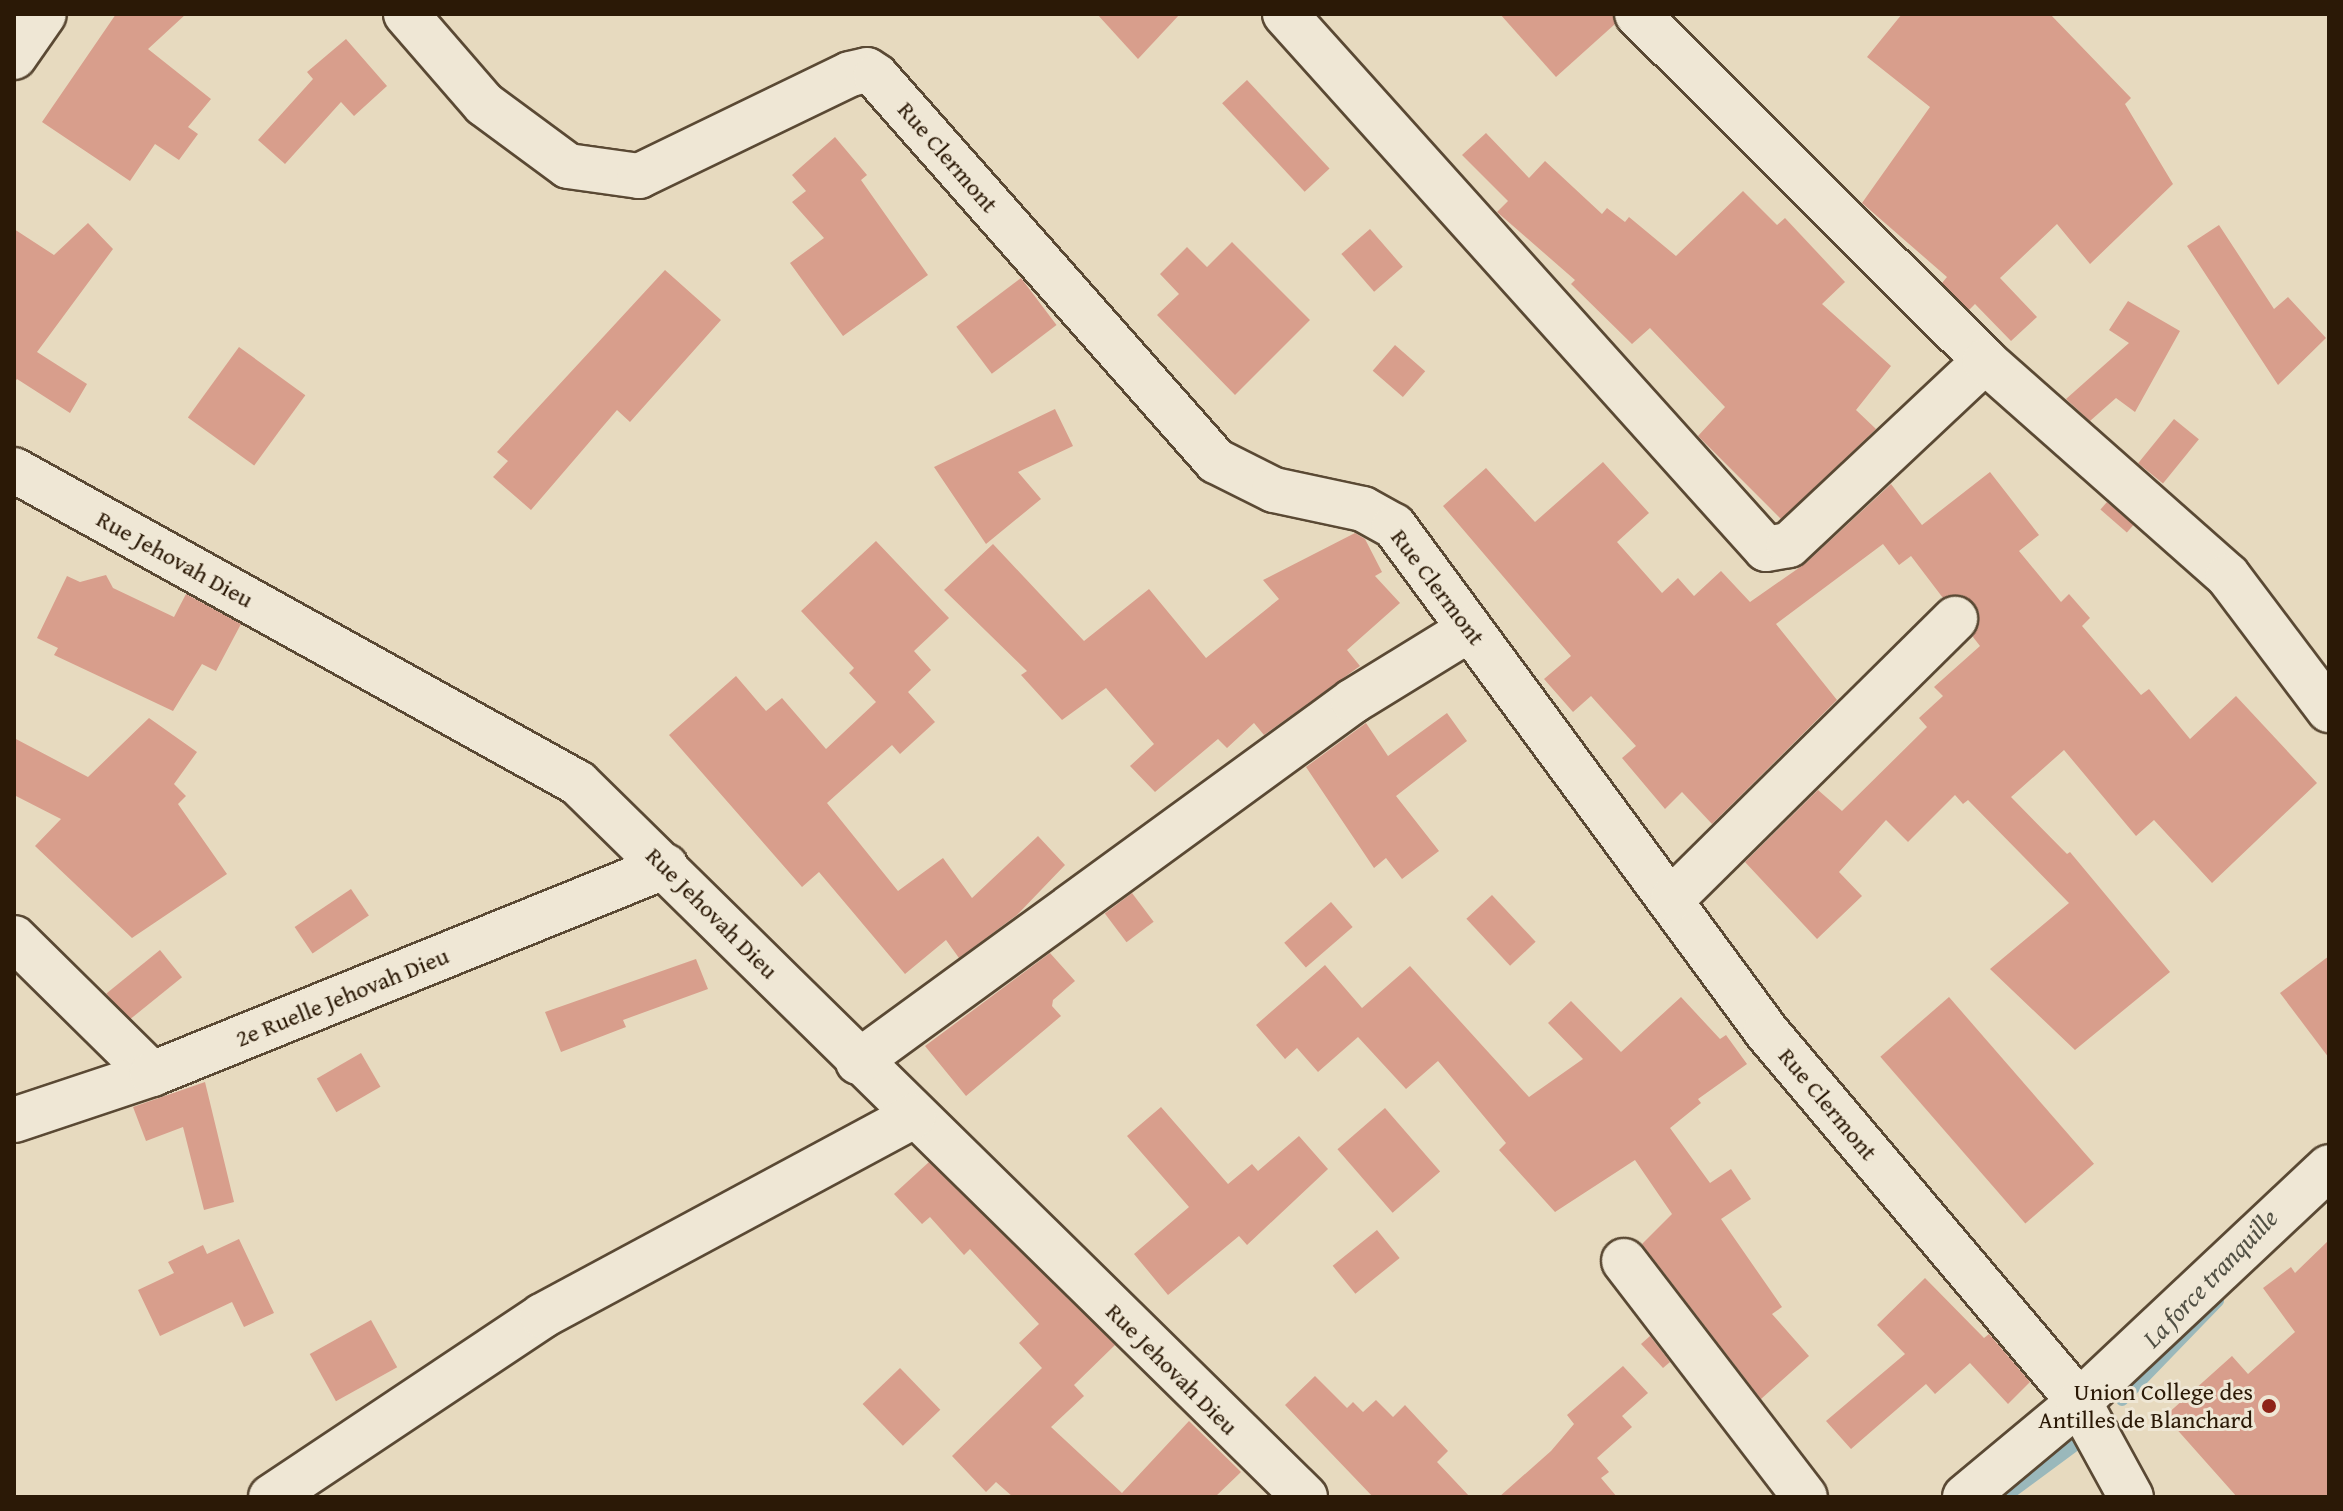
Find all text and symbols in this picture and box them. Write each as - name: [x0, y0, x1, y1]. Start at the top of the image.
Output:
- street label: Rue Clermont: [892, 95, 1004, 219]
- street label: Rue Jehovah Dieu: [92, 504, 258, 614]
- street label: Rue Clermont: [1385, 523, 1491, 651]
- street label: Rue Jehovah Dieu: [640, 841, 784, 985]
- street label: 2e Ruelle Jehovah Dieu: [231, 941, 453, 1053]
- street label: Rue Clermont: [1773, 1042, 1883, 1166]
- water label: La force tranquille: [2136, 1202, 2284, 1354]
- street label: Rue Jehovah Dieu: [1100, 1297, 1244, 1441]
- place label: Union College des Antilles de Blanchard: [2038, 1378, 2253, 1434]
- marker: Union College des Antilles de Blanchard: [2260, 1397, 2278, 1415]

